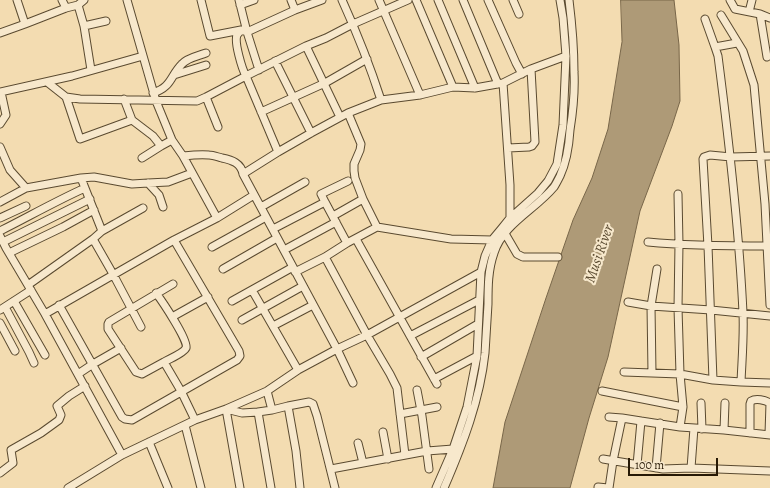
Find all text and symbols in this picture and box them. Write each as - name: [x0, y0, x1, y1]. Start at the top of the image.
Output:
- water label: Musi River: [582, 223, 618, 285]
- scale bar: [630, 450, 720, 476]
- text: 100 m: [635, 457, 664, 473]

